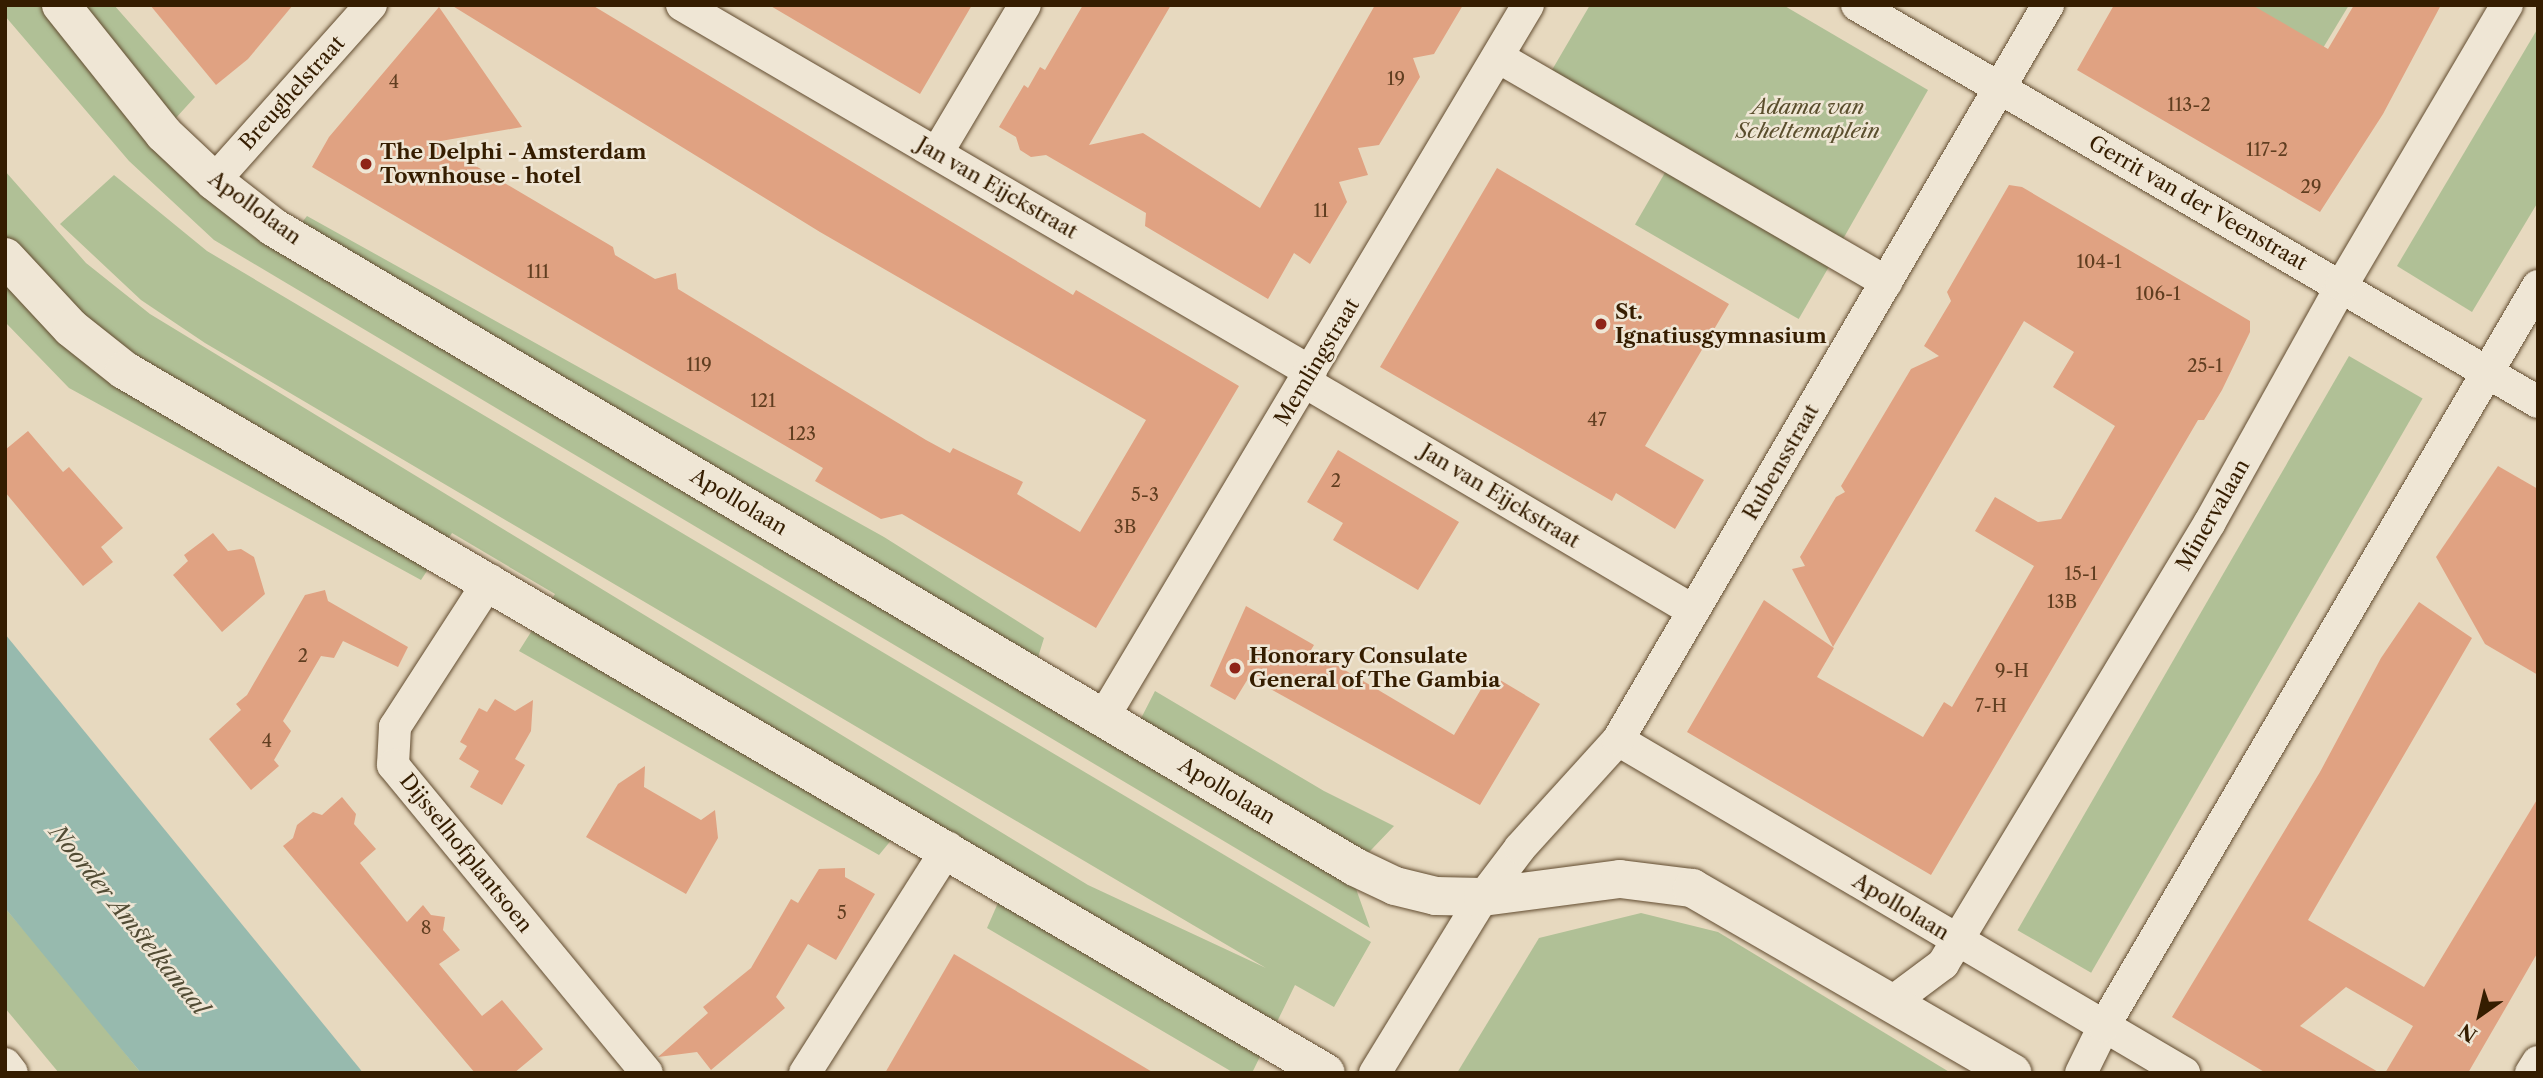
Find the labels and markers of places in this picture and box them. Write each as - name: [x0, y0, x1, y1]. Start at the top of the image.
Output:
- place label: The Delphi - Amsterdam Townhouse - hotel: [380, 139, 647, 189]
- marker: The Delphi - Amsterdam Townhouse - hotel: [358, 156, 374, 172]
- place label: St. Ignatiusgymnasium: [1615, 299, 1827, 349]
- marker: St. Ignatiusgymnasium: [1593, 316, 1609, 332]
- place label: Honorary Consulate General of The Gambia: [1249, 643, 1501, 693]
- marker: Honorary Consulate General of The Gambia: [1227, 660, 1243, 676]

